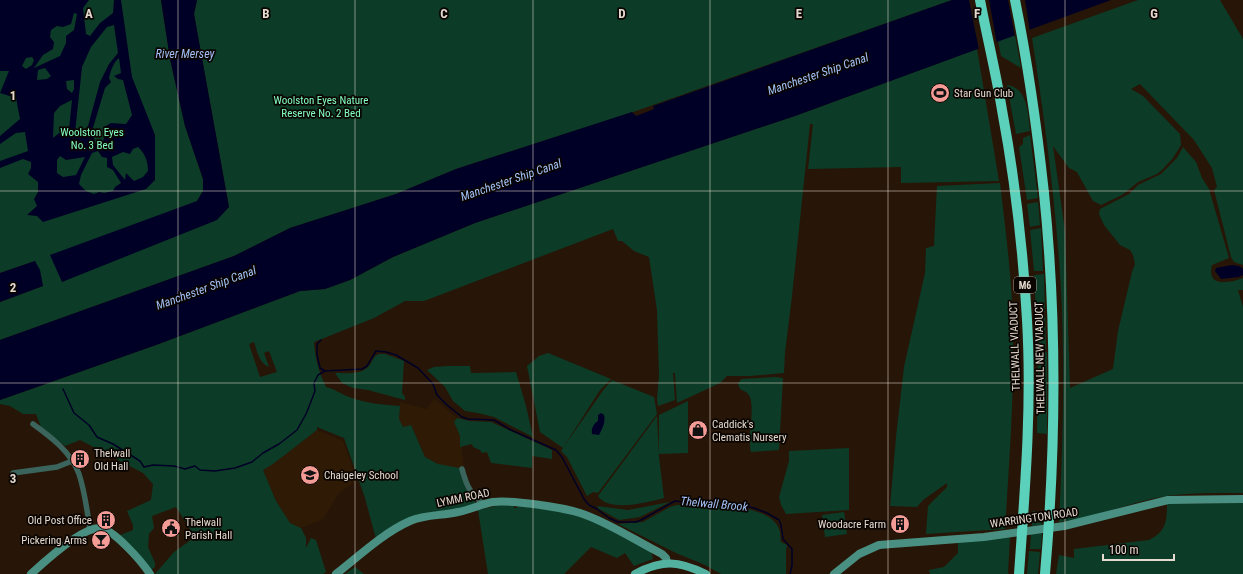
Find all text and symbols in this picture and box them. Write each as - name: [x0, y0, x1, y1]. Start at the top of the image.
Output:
- text: A: [85, 6, 93, 21]
- text: B: [262, 6, 270, 21]
- text: C: [440, 6, 448, 21]
- text: D: [618, 6, 626, 21]
- text: E: [796, 6, 803, 21]
- text: F: [974, 6, 980, 21]
- text: G: [1150, 6, 1158, 21]
- water label: River Mersey: [156, 47, 216, 61]
- water label: Manchester Ship Canal: [766, 50, 871, 98]
- sports icon: Star Gun Club: [929, 82, 951, 104]
- place label: Star Gun Club: [954, 87, 1013, 100]
- text: 1: [10, 88, 16, 103]
- park label: Woolston Eyes Nature Reserve No. 2 Bed: [274, 94, 368, 120]
- park label: Woolston Eyes No. 3 Bed: [60, 126, 124, 152]
- water label: Manchester Ship Canal: [459, 156, 564, 204]
- water label: Manchester Ship Canal: [154, 263, 258, 313]
- road number: M6: [1014, 277, 1036, 293]
- text: 2: [10, 280, 17, 295]
- street label: THELWALL VIADUCT: [1007, 301, 1023, 391]
- street label: THELWALL NEW VIADUCT: [1033, 301, 1047, 414]
- place label: Caddick's Clematis Nursery: [712, 418, 787, 444]
- shop icon: Caddick's Clematis Nursery: [687, 419, 709, 441]
- place label: Thelwall Old Hall: [94, 447, 130, 473]
- building icon: Thelwall Old Hall: [69, 448, 91, 470]
- school or university icon: Chaigeley School: [299, 464, 321, 486]
- place label: Chaigeley School: [324, 469, 398, 482]
- text: 3: [10, 471, 16, 486]
- street label: LYMM ROAD: [435, 486, 491, 510]
- water label: Thelwall Brook: [680, 494, 749, 514]
- street label: WARRINGTON ROAD: [989, 505, 1079, 531]
- building icon: Old Post Office: [95, 509, 117, 531]
- building icon: Woodacre Farm: [889, 513, 911, 535]
- place label: Old Post Office: [27, 514, 92, 527]
- place label: Thelwall Parish Hall: [185, 516, 232, 542]
- public building icon: Thelwall Parish Hall: [160, 517, 182, 539]
- place label: Woodacre Farm: [818, 518, 886, 531]
- bar icon: Pickering Arms: [90, 529, 112, 551]
- place label: Pickering Arms: [21, 534, 87, 547]
- scale bar: [1103, 536, 1174, 562]
- text: 100 m: [1109, 543, 1139, 557]

